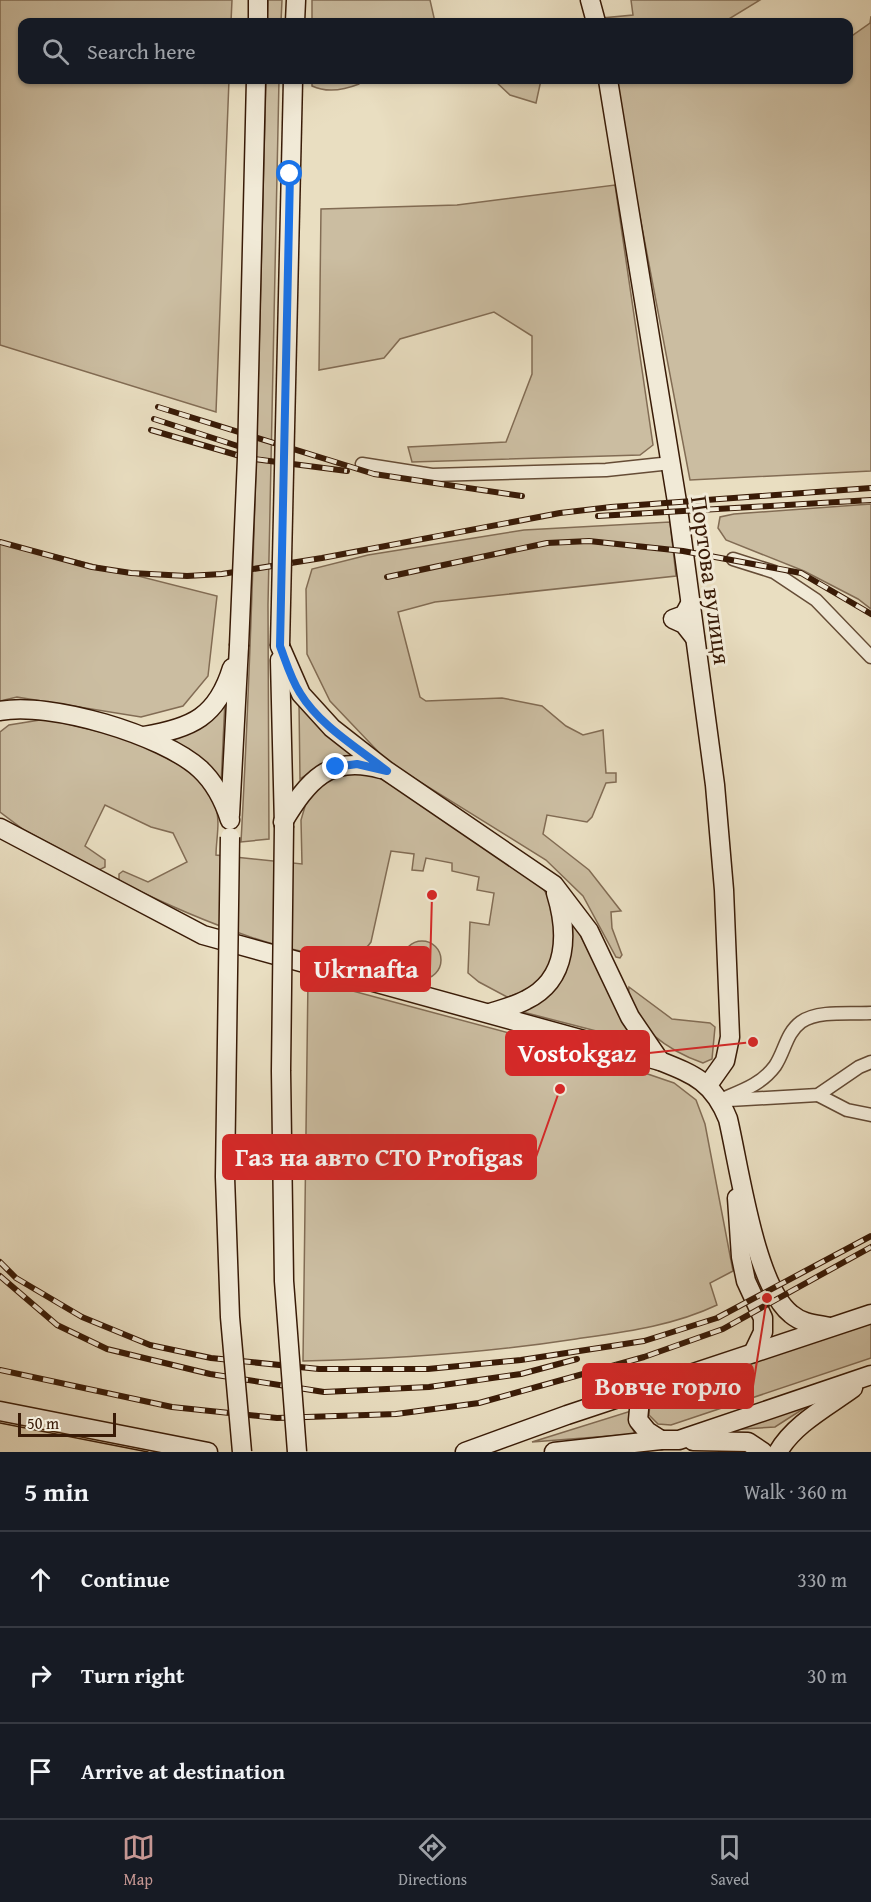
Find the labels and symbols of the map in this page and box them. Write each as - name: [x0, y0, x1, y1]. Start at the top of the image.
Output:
- route start: [276, 160, 302, 186]
- street label: Портова вулиця: [682, 493, 740, 667]
- route end: [322, 753, 348, 779]
- callout: Ukrnafta: [301, 947, 430, 991]
- text: Ukrnafta: [313, 949, 419, 988]
- callout: Vostokgaz: [506, 1031, 649, 1075]
- text: Vostokgaz: [518, 1033, 636, 1072]
- callout: Газ на авто СТО Profigas: [223, 1135, 536, 1179]
- text: Газ на авто СТО Profigas: [235, 1137, 523, 1176]
- callout: Вовче горло: [583, 1364, 753, 1408]
- text: Вовче горло: [595, 1366, 742, 1405]
- scale bar: [18, 1410, 116, 1438]

